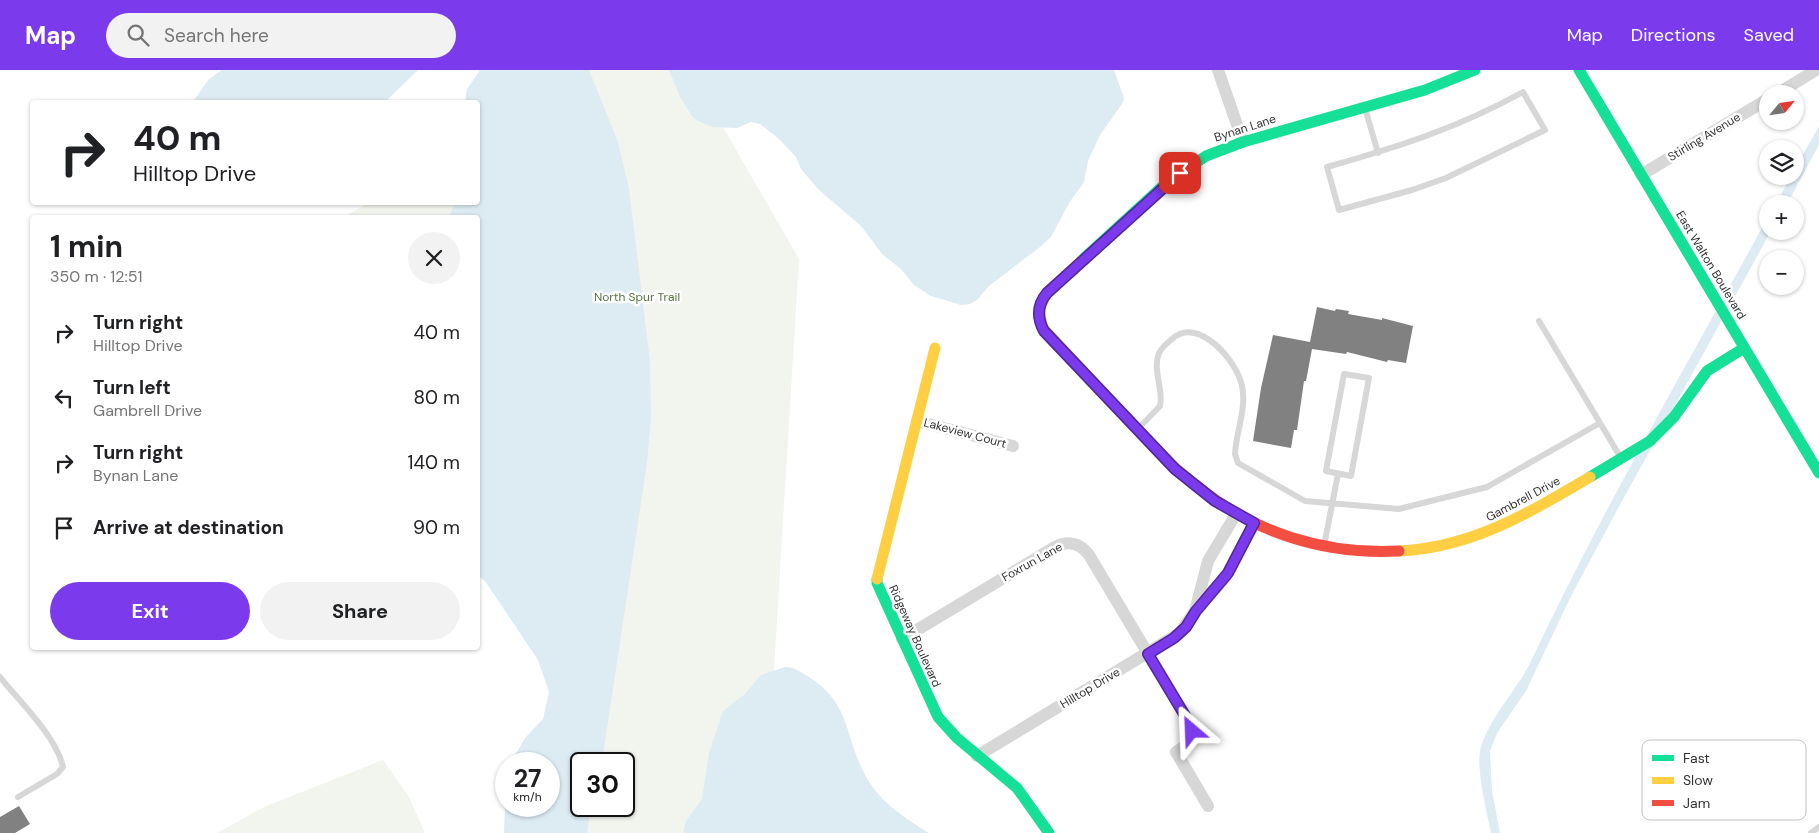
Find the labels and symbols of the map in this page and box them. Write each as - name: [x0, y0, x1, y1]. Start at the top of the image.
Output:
- north arrow: [1759, 85, 1804, 130]
- street label: Stirling Avenue: [1665, 109, 1743, 165]
- street label: Bynan Lane: [1212, 110, 1278, 145]
- pin: [1159, 152, 1201, 194]
- street label: East Walton Boulevard: [1672, 208, 1750, 322]
- park label: North Spur Trail: [594, 289, 680, 305]
- street label: Lakeview Court: [922, 414, 1008, 452]
- street label: Gambrell Drive: [1483, 473, 1563, 525]
- street label: Foxrun Lane: [999, 539, 1065, 585]
- street label: Ridgeway Boulevard: [885, 582, 945, 690]
- street label: Hilltop Drive: [1057, 664, 1123, 712]
- position arrow: [1165, 704, 1217, 756]
- legend: [1642, 740, 1806, 820]
- text: Fast: [1683, 749, 1710, 767]
- speed limit sign: 30: [570, 752, 635, 817]
- text: Slow: [1683, 771, 1713, 789]
- text: Jam: [1683, 794, 1710, 812]

